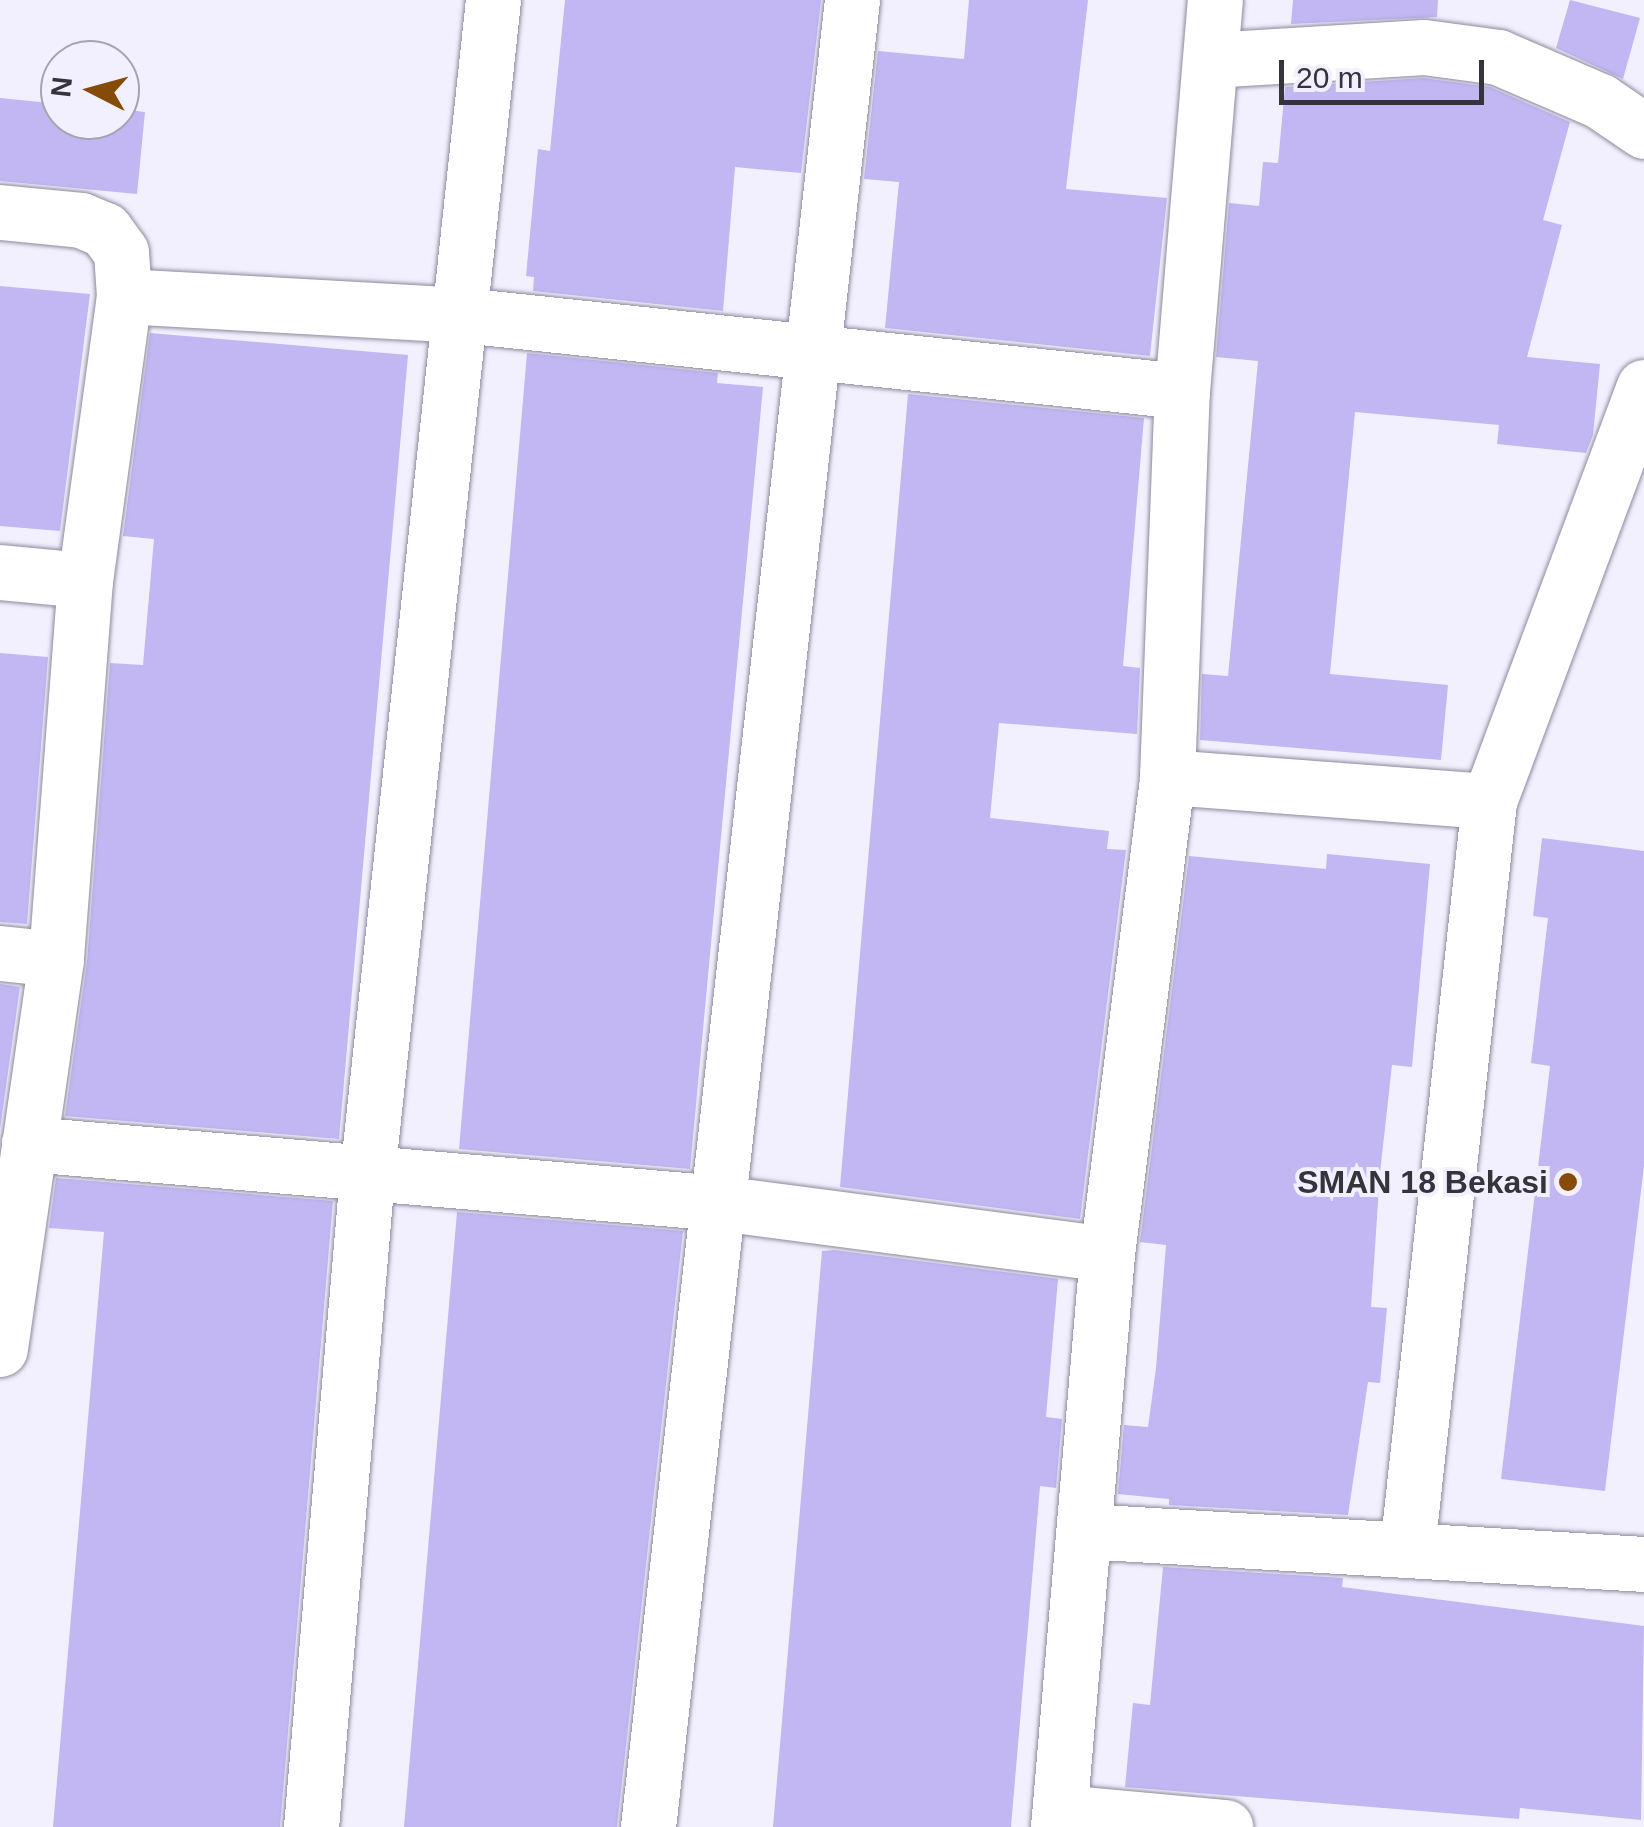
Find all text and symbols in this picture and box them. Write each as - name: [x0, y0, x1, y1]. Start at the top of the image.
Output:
- north arrow: [40, 40, 140, 140]
- scale bar: [1284, 40, 1489, 102]
- text: 20 m: [1296, 61, 1363, 94]
- text: N: [45, 75, 78, 99]
- place label: SMAN 18 Bekasi: [1297, 1163, 1548, 1201]
- marker: SMAN 18 Bekasi: [1557, 1171, 1579, 1193]

